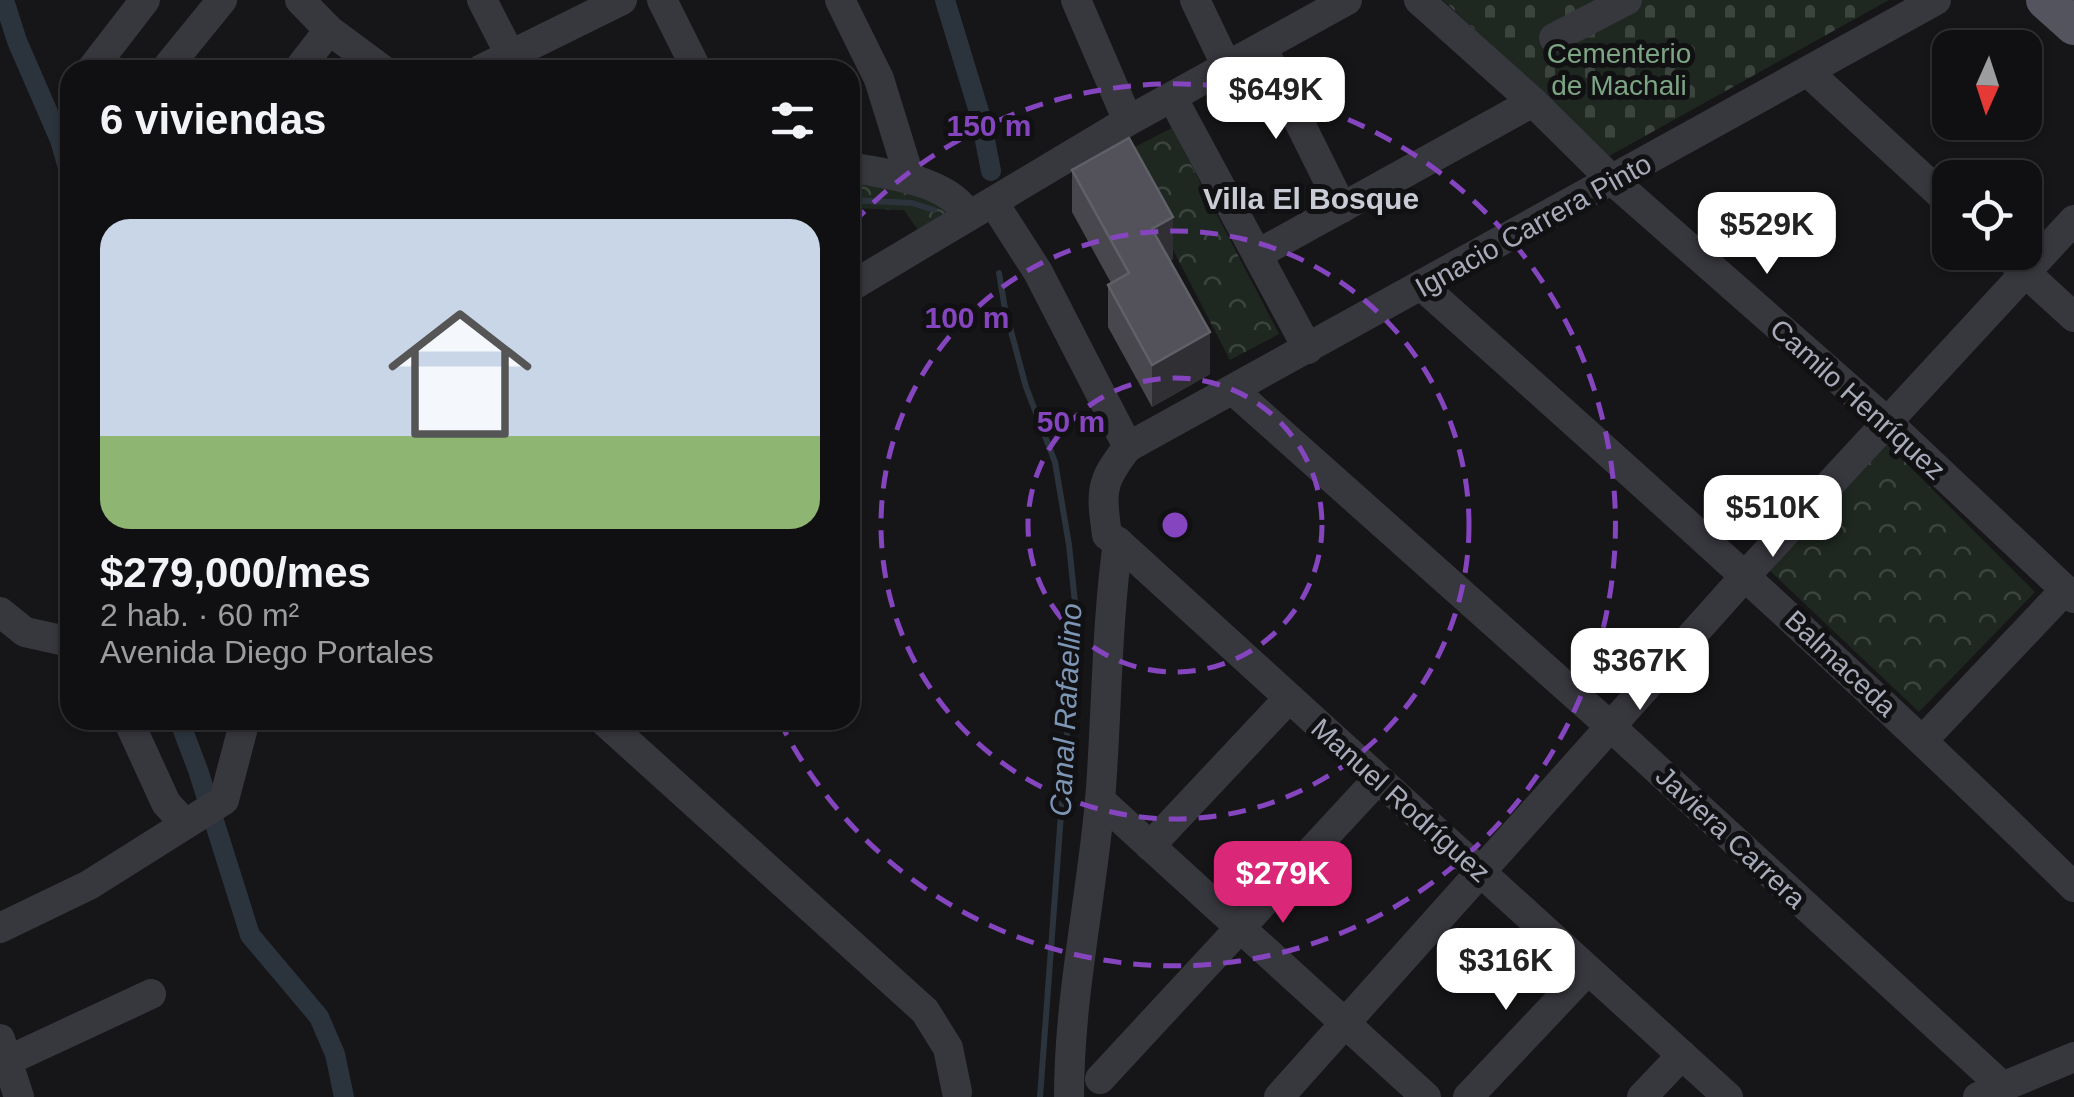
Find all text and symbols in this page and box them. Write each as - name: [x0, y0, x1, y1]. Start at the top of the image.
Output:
- north arrow: [1932, 30, 2042, 140]
- map controls: [1932, 30, 2042, 270]
- park label: Cementerio de Machali: [1547, 38, 1691, 101]
- pin: $649K: [1206, 57, 1346, 142]
- text: $649K: [1229, 71, 1323, 107]
- icon: filters: [765, 93, 820, 148]
- text: 6 viviendas: [100, 96, 326, 143]
- text: 150 m: [946, 109, 1032, 142]
- street label: Ignacio Carrera Pinto: [1410, 148, 1656, 303]
- button: locate: [1932, 160, 2042, 270]
- district label: Villa El Bosque: [1203, 182, 1419, 215]
- pin: $529K: [1697, 192, 1837, 277]
- text: $529K: [1720, 206, 1814, 242]
- icon: home: [370, 284, 550, 464]
- text: 100 m: [924, 301, 1010, 334]
- street label: Camilo Henríquez: [1764, 313, 1951, 486]
- text: 50 m: [1037, 405, 1105, 438]
- pin: $510K: [1703, 475, 1843, 560]
- text: $510K: [1726, 489, 1820, 525]
- centre of rings: [1157, 507, 1193, 543]
- text: $279,000/mes: [100, 549, 371, 596]
- text: 2 hab. · 60 m²: [100, 597, 299, 633]
- water label: Canal Rafaelino: [1043, 603, 1088, 817]
- street label: Balmaceda: [1779, 604, 1903, 723]
- pin: $367K: [1570, 628, 1710, 713]
- text: Avenida Diego Portales: [100, 634, 434, 670]
- text: $367K: [1593, 642, 1687, 678]
- street label: Manuel Rodríguez: [1305, 712, 1496, 888]
- street label: Javiera Carrera: [1650, 760, 1812, 915]
- pin: $279K: [1213, 841, 1353, 926]
- text: $279K: [1236, 855, 1330, 891]
- pin: $316K: [1436, 928, 1576, 1013]
- text: $316K: [1459, 942, 1553, 978]

